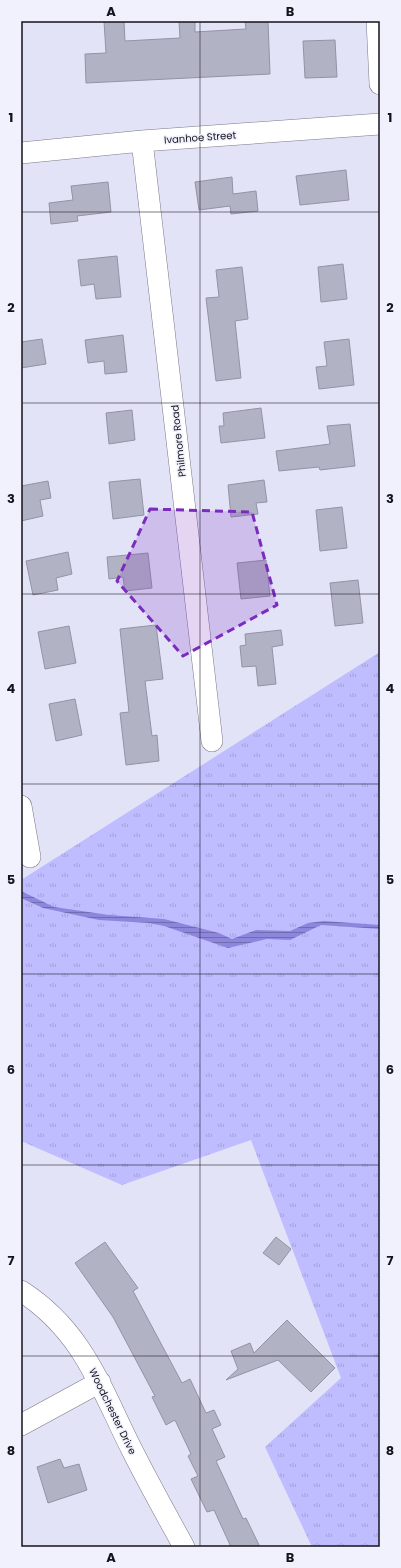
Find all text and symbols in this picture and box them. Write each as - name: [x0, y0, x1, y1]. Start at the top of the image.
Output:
- text: A: [106, 2, 116, 21]
- text: B: [286, 2, 295, 21]
- text: 1: [9, 108, 13, 127]
- text: 1: [388, 108, 392, 127]
- street label: Ivanhoe Street: [164, 127, 237, 147]
- text: 2: [7, 298, 15, 317]
- text: 2: [386, 298, 394, 317]
- street label: Philmore Road: [167, 404, 190, 478]
- text: 3: [7, 489, 15, 508]
- text: 3: [386, 489, 394, 508]
- text: 4: [7, 679, 16, 698]
- text: 4: [386, 679, 395, 698]
- text: 5: [7, 870, 15, 889]
- text: 5: [386, 870, 394, 889]
- text: 6: [7, 1060, 15, 1079]
- text: 6: [386, 1060, 394, 1079]
- text: 7: [8, 1251, 15, 1270]
- text: 7: [387, 1251, 394, 1270]
- street label: Woodchester Drive: [85, 1365, 140, 1457]
- text: 8: [7, 1441, 15, 1460]
- text: 8: [386, 1441, 394, 1460]
- text: A: [106, 1548, 116, 1567]
- text: B: [286, 1548, 295, 1567]

